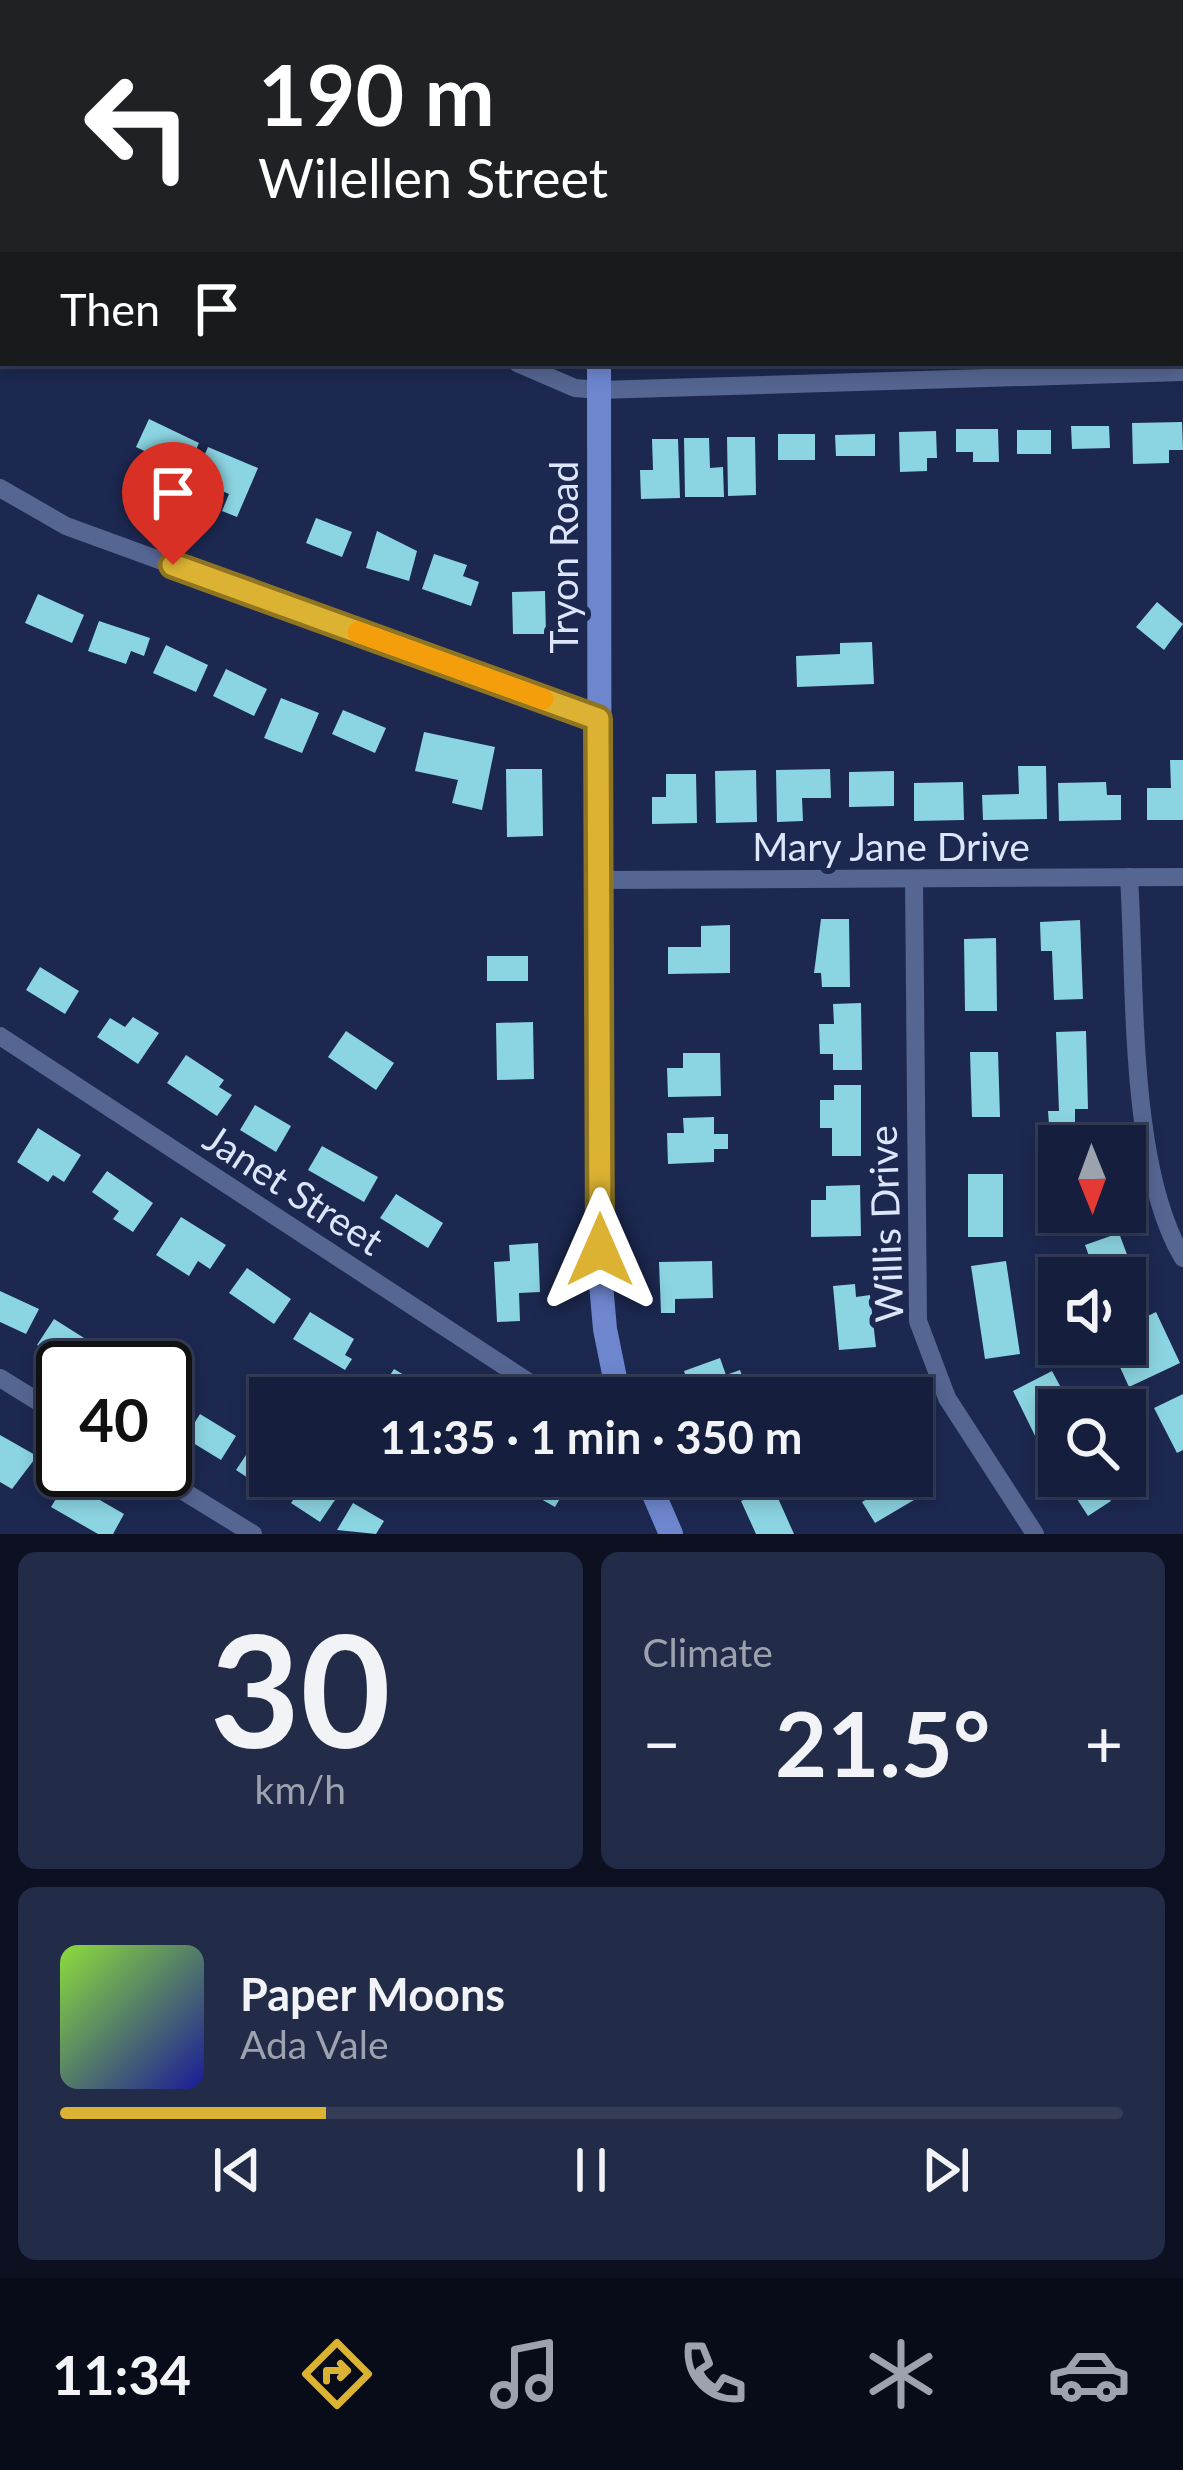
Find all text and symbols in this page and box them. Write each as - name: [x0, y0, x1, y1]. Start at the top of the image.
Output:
- text: 190 m: [258, 43, 495, 144]
- icon: left: [60, 48, 216, 204]
- text: Wilellen Street: [258, 145, 608, 210]
- icon: arrive: [184, 276, 250, 342]
- text: Then: [60, 282, 160, 336]
- pin: [122, 442, 224, 565]
- icon: arrive: [140, 460, 206, 526]
- street label: Tryon Road: [540, 461, 586, 653]
- street label: Mary Jane Drive: [752, 823, 1030, 869]
- street label: Janet Street: [196, 1114, 392, 1264]
- street label: Willis Drive: [859, 1125, 911, 1323]
- north arrow: [1038, 1125, 1146, 1233]
- map controls: [1038, 1125, 1146, 1497]
- position arrow: [537, 1187, 663, 1313]
- button: sound: [1038, 1257, 1146, 1365]
- speed limit sign: 40: [36, 1341, 192, 1497]
- button: search: [1038, 1389, 1146, 1497]
- text: 11:35 · 1 min · 350 m: [380, 1410, 802, 1464]
- text: 30: [210, 1594, 391, 1781]
- text: Climate: [643, 1629, 773, 1675]
- text: 21.5°: [775, 1688, 990, 1796]
- text: −: [643, 1703, 681, 1782]
- text: +: [1085, 1703, 1123, 1782]
- text: km/h: [255, 1766, 346, 1812]
- text: Paper Moons: [240, 1967, 505, 2021]
- text: Ada Vale: [240, 2021, 389, 2067]
- icon: previous: [204, 2137, 270, 2203]
- icon: pause: [558, 2137, 624, 2203]
- icon: next: [913, 2137, 979, 2203]
- icon: directions: [295, 2332, 379, 2416]
- icon: music: [483, 2332, 567, 2416]
- icon: phone: [671, 2332, 755, 2416]
- icon: climate: [859, 2332, 943, 2416]
- icon: car: [1047, 2332, 1131, 2416]
- text: 11:34: [52, 2342, 191, 2407]

